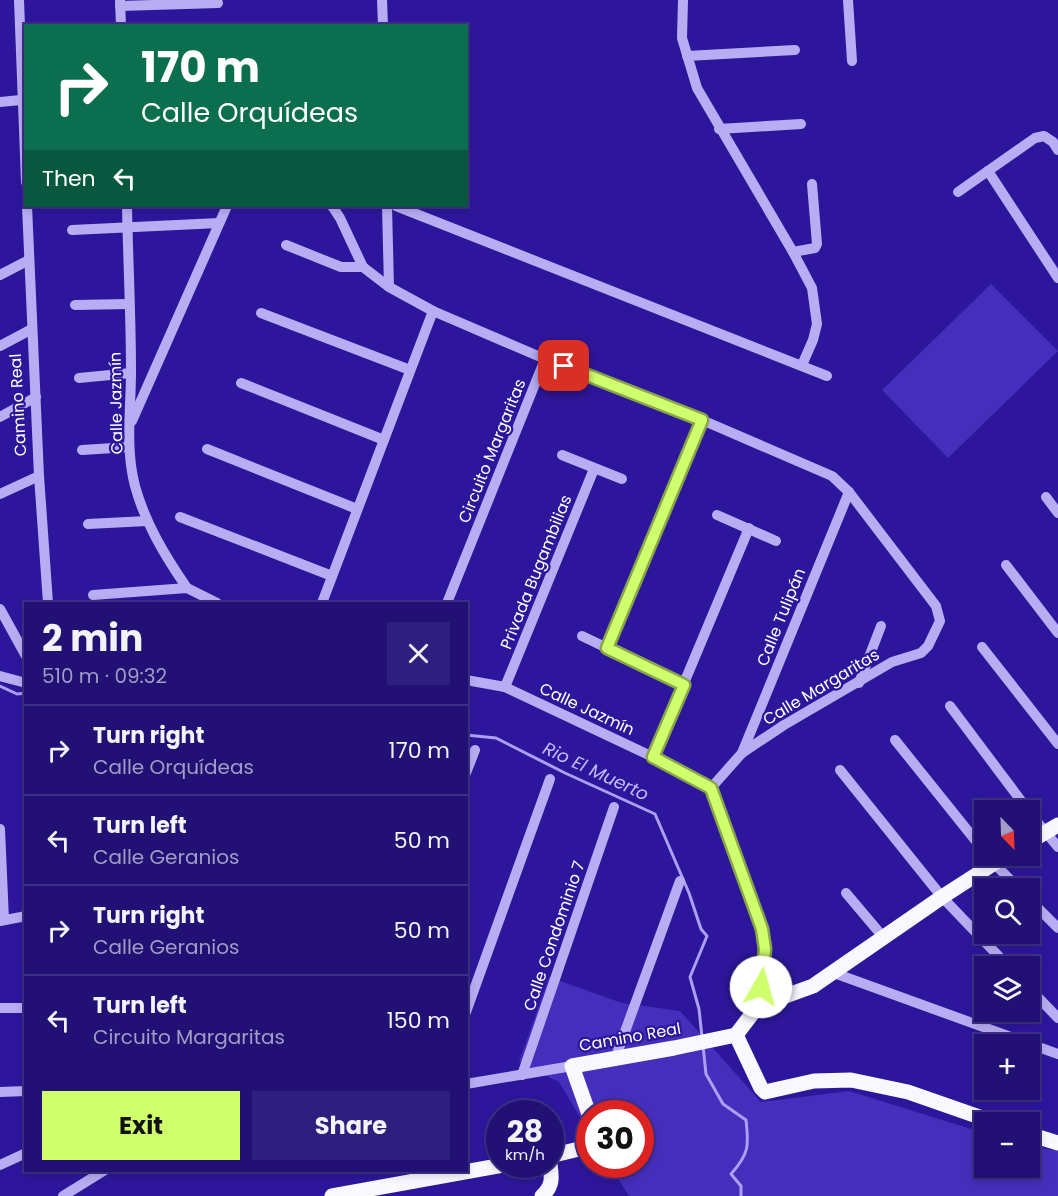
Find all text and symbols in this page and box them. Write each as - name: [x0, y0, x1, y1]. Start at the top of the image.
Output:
- text: 170 m: [141, 38, 260, 97]
- icon: right: [42, 48, 120, 126]
- text: Calle Orquídeas: [141, 94, 358, 131]
- icon: left: [108, 162, 141, 195]
- text: Then: [42, 163, 96, 194]
- pin: [538, 340, 589, 391]
- icon: arrive: [547, 349, 580, 382]
- street label: Calle Jazmín: [104, 352, 128, 454]
- street label: Camino Real: [4, 353, 32, 457]
- street label: Circuito Margaritas: [453, 375, 531, 527]
- street label: Privada Bugambilias: [494, 491, 578, 653]
- street label: Calle Tulipán: [751, 565, 811, 669]
- text: 2 min: [42, 613, 143, 664]
- button: close: [387, 622, 450, 685]
- street label: Calle Margaritas: [758, 643, 884, 731]
- text: 510 m · 09:32: [42, 662, 167, 690]
- street label: Calle Jazmín: [536, 677, 638, 741]
- text: Turn right: [93, 720, 204, 751]
- icon: right: [42, 734, 75, 767]
- text: 170 m: [389, 735, 450, 766]
- water label: Rio El Muerto: [539, 736, 653, 806]
- text: Calle Orquídeas: [93, 753, 254, 781]
- north arrow: [974, 800, 1040, 866]
- map controls: [974, 800, 1040, 1178]
- text: Turn left: [93, 810, 187, 841]
- icon: left: [42, 824, 75, 857]
- text: 50 m: [394, 825, 450, 856]
- text: Calle Geranios: [93, 843, 239, 871]
- street label: Calle Condominio 7: [518, 858, 591, 1014]
- button: search: [974, 878, 1040, 944]
- text: Turn right: [93, 900, 204, 931]
- icon: right: [42, 914, 75, 947]
- text: 50 m: [394, 915, 450, 946]
- text: Calle Geranios: [93, 933, 239, 961]
- position arrow: [729, 955, 793, 1019]
- button: layers: [974, 956, 1040, 1022]
- text: Turn left: [93, 990, 187, 1021]
- icon: left: [42, 1004, 75, 1037]
- text: 150 m: [387, 1005, 450, 1036]
- street label: Camino Real: [577, 1017, 683, 1057]
- text: Circuito Margaritas: [93, 1023, 285, 1051]
- button: +: [974, 1034, 1040, 1100]
- button: Exit: [42, 1091, 240, 1160]
- button: Share: [252, 1091, 450, 1160]
- speed limit sign: 30: [576, 1100, 654, 1178]
- text: 28: [507, 1110, 543, 1153]
- button: −: [974, 1112, 1040, 1178]
- text: km/h: [505, 1144, 545, 1165]

